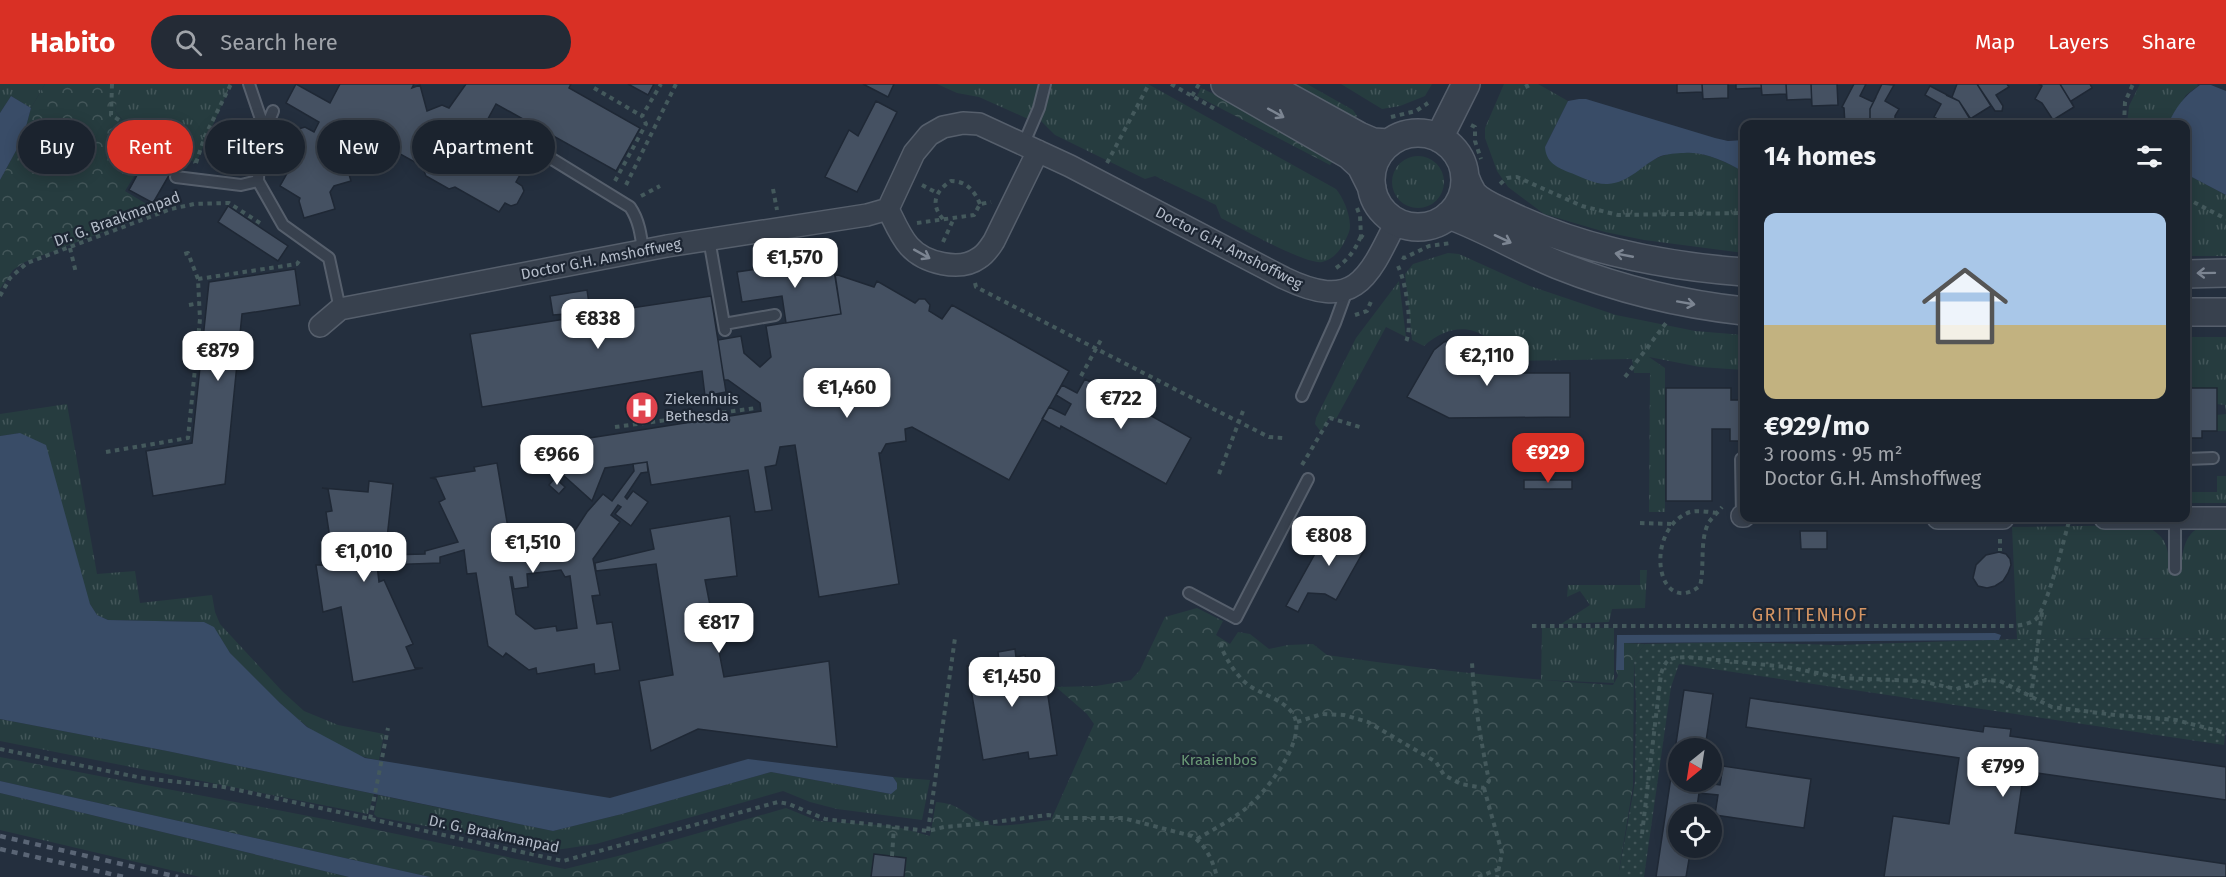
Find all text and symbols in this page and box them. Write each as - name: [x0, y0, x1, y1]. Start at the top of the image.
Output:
- search box: [151, 15, 571, 69]
- text: Habito: [30, 26, 115, 59]
- icon: search: [172, 26, 205, 59]
- text: Search here: [220, 29, 338, 56]
- text: Map: [1975, 29, 2015, 55]
- text: Layers: [2048, 29, 2109, 55]
- text: Share: [2142, 29, 2196, 55]
- one-way arrow: [1267, 107, 1284, 119]
- chip: Buy: [18, 120, 95, 174]
- chip: Rent: [107, 120, 193, 174]
- chip: Filters: [205, 120, 305, 174]
- chip: New: [317, 120, 400, 174]
- chip: Apartment: [412, 120, 555, 174]
- icon: filters: [2133, 140, 2166, 173]
- text: 14 homes: [1764, 141, 1876, 172]
- street label: Dr. G. Braakmanpad: [51, 188, 183, 250]
- street label: Doctor G.H. Amshoffweg: [1152, 203, 1306, 293]
- one-way arrow: [1493, 233, 1511, 245]
- street label: Doctor G.H. Amshoffweg: [519, 235, 683, 283]
- pin: €1,570: [746, 238, 844, 289]
- text: €1,570: [767, 245, 823, 269]
- one-way arrow: [913, 248, 930, 260]
- one-way arrow: [1615, 249, 1635, 260]
- icon: home: [1911, 252, 2019, 360]
- one-way arrow: [2196, 267, 2216, 279]
- one-way arrow: [1676, 298, 1695, 309]
- pin: €838: [562, 299, 634, 350]
- text: €838: [575, 306, 621, 330]
- pin: €879: [182, 331, 254, 382]
- pin: €2,110: [1438, 336, 1536, 387]
- text: €879: [196, 338, 240, 362]
- text: €2,110: [1460, 343, 1514, 367]
- pin: €1,460: [798, 368, 896, 419]
- text: €1,460: [817, 375, 877, 399]
- pin: €722: [1085, 379, 1157, 430]
- text: €722: [1100, 386, 1142, 410]
- hospital icon: Ziekenhuis Bethesda: [624, 390, 660, 426]
- place label: Ziekenhuis Bethesda: [665, 390, 739, 425]
- text: €929/mo: [1764, 411, 1870, 442]
- pin: €929: [1512, 433, 1584, 484]
- pin: €966: [521, 435, 593, 486]
- text: €929: [1526, 440, 1570, 464]
- text: €966: [534, 442, 580, 466]
- text: 3 rooms · 95 m²: [1764, 442, 1903, 466]
- text: Doctor G.H. Amshoffweg: [1764, 466, 1981, 490]
- pin: €808: [1293, 516, 1365, 567]
- pin: €1,510: [484, 523, 582, 574]
- text: €808: [1306, 523, 1352, 547]
- text: €1,510: [505, 530, 561, 554]
- pin: €1,010: [315, 532, 413, 583]
- text: €1,010: [335, 539, 393, 563]
- pin: €817: [683, 603, 755, 654]
- district label: GRITTENHOF: [1752, 604, 1868, 626]
- text: €817: [698, 610, 740, 634]
- pin: €1,450: [963, 657, 1061, 708]
- text: €1,450: [983, 664, 1041, 688]
- north arrow: [1668, 738, 1722, 792]
- map controls: [1668, 738, 1722, 858]
- pin: €799: [1967, 747, 2039, 798]
- park label: Kraaienbos: [1181, 751, 1257, 769]
- text: €799: [1981, 754, 2025, 778]
- button: locate: [1668, 804, 1722, 858]
- street label: Dr. G. Braakmanpad: [427, 811, 561, 857]

